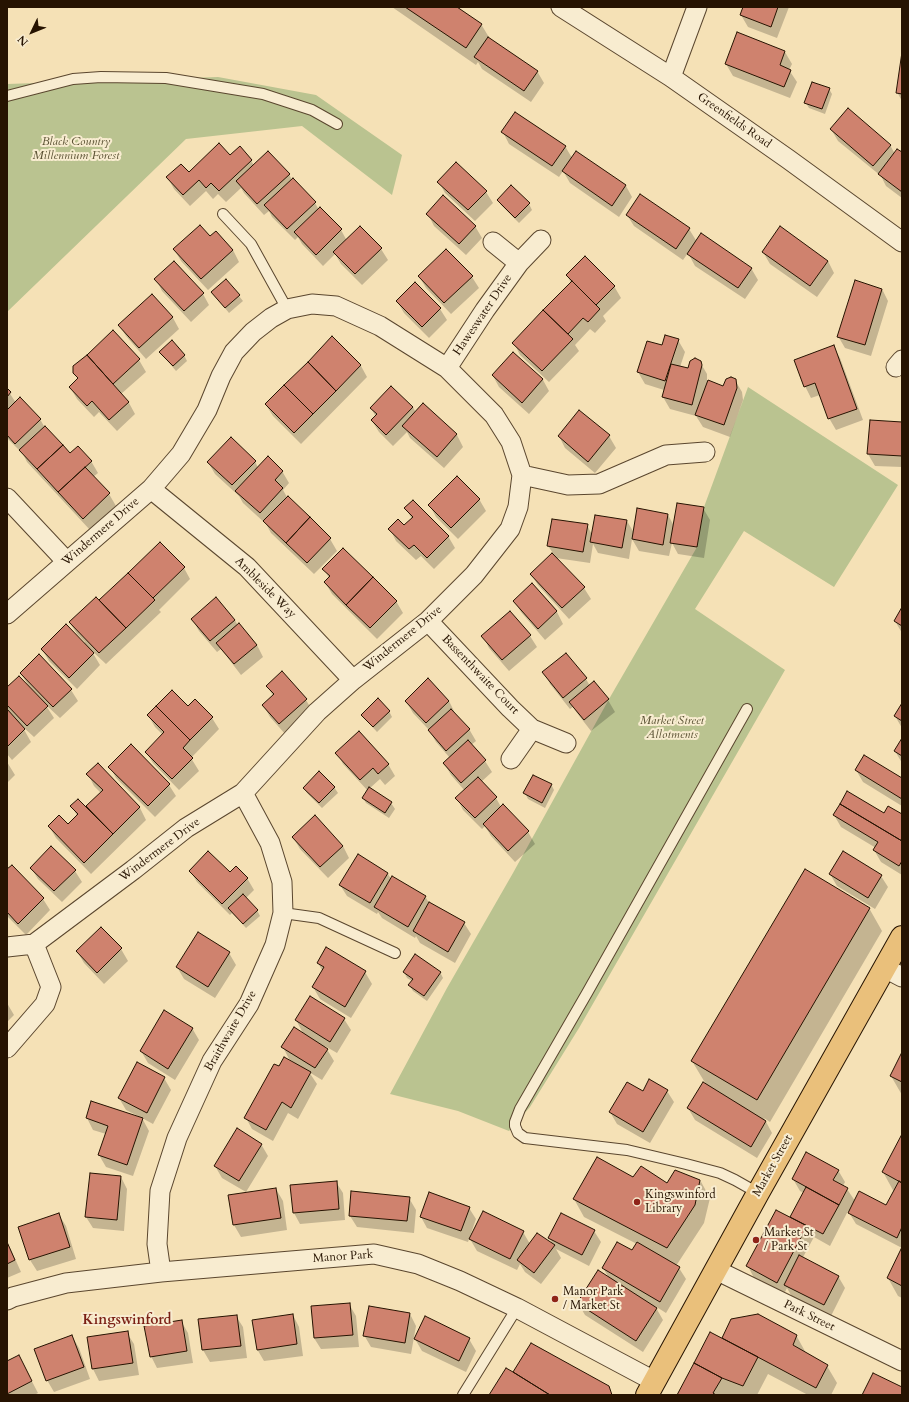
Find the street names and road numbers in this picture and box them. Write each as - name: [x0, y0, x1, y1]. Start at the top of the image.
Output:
- street label: Greenfields Road: [694, 90, 774, 152]
- street label: Haweswater Drive: [450, 272, 516, 358]
- street label: Windermere Drive: [60, 495, 142, 569]
- street label: Ambleside Way: [231, 554, 299, 622]
- street label: Windermere Drive: [361, 603, 445, 675]
- street label: Bassenthwaite Court: [438, 632, 522, 718]
- street label: Windermere Drive: [117, 815, 203, 885]
- street label: Braithwaite Drive: [202, 988, 260, 1074]
- street label: Market Street: [750, 1133, 796, 1199]
- street label: Manor Park: [312, 1248, 374, 1266]
- street label: Park Street: [781, 1297, 837, 1335]

